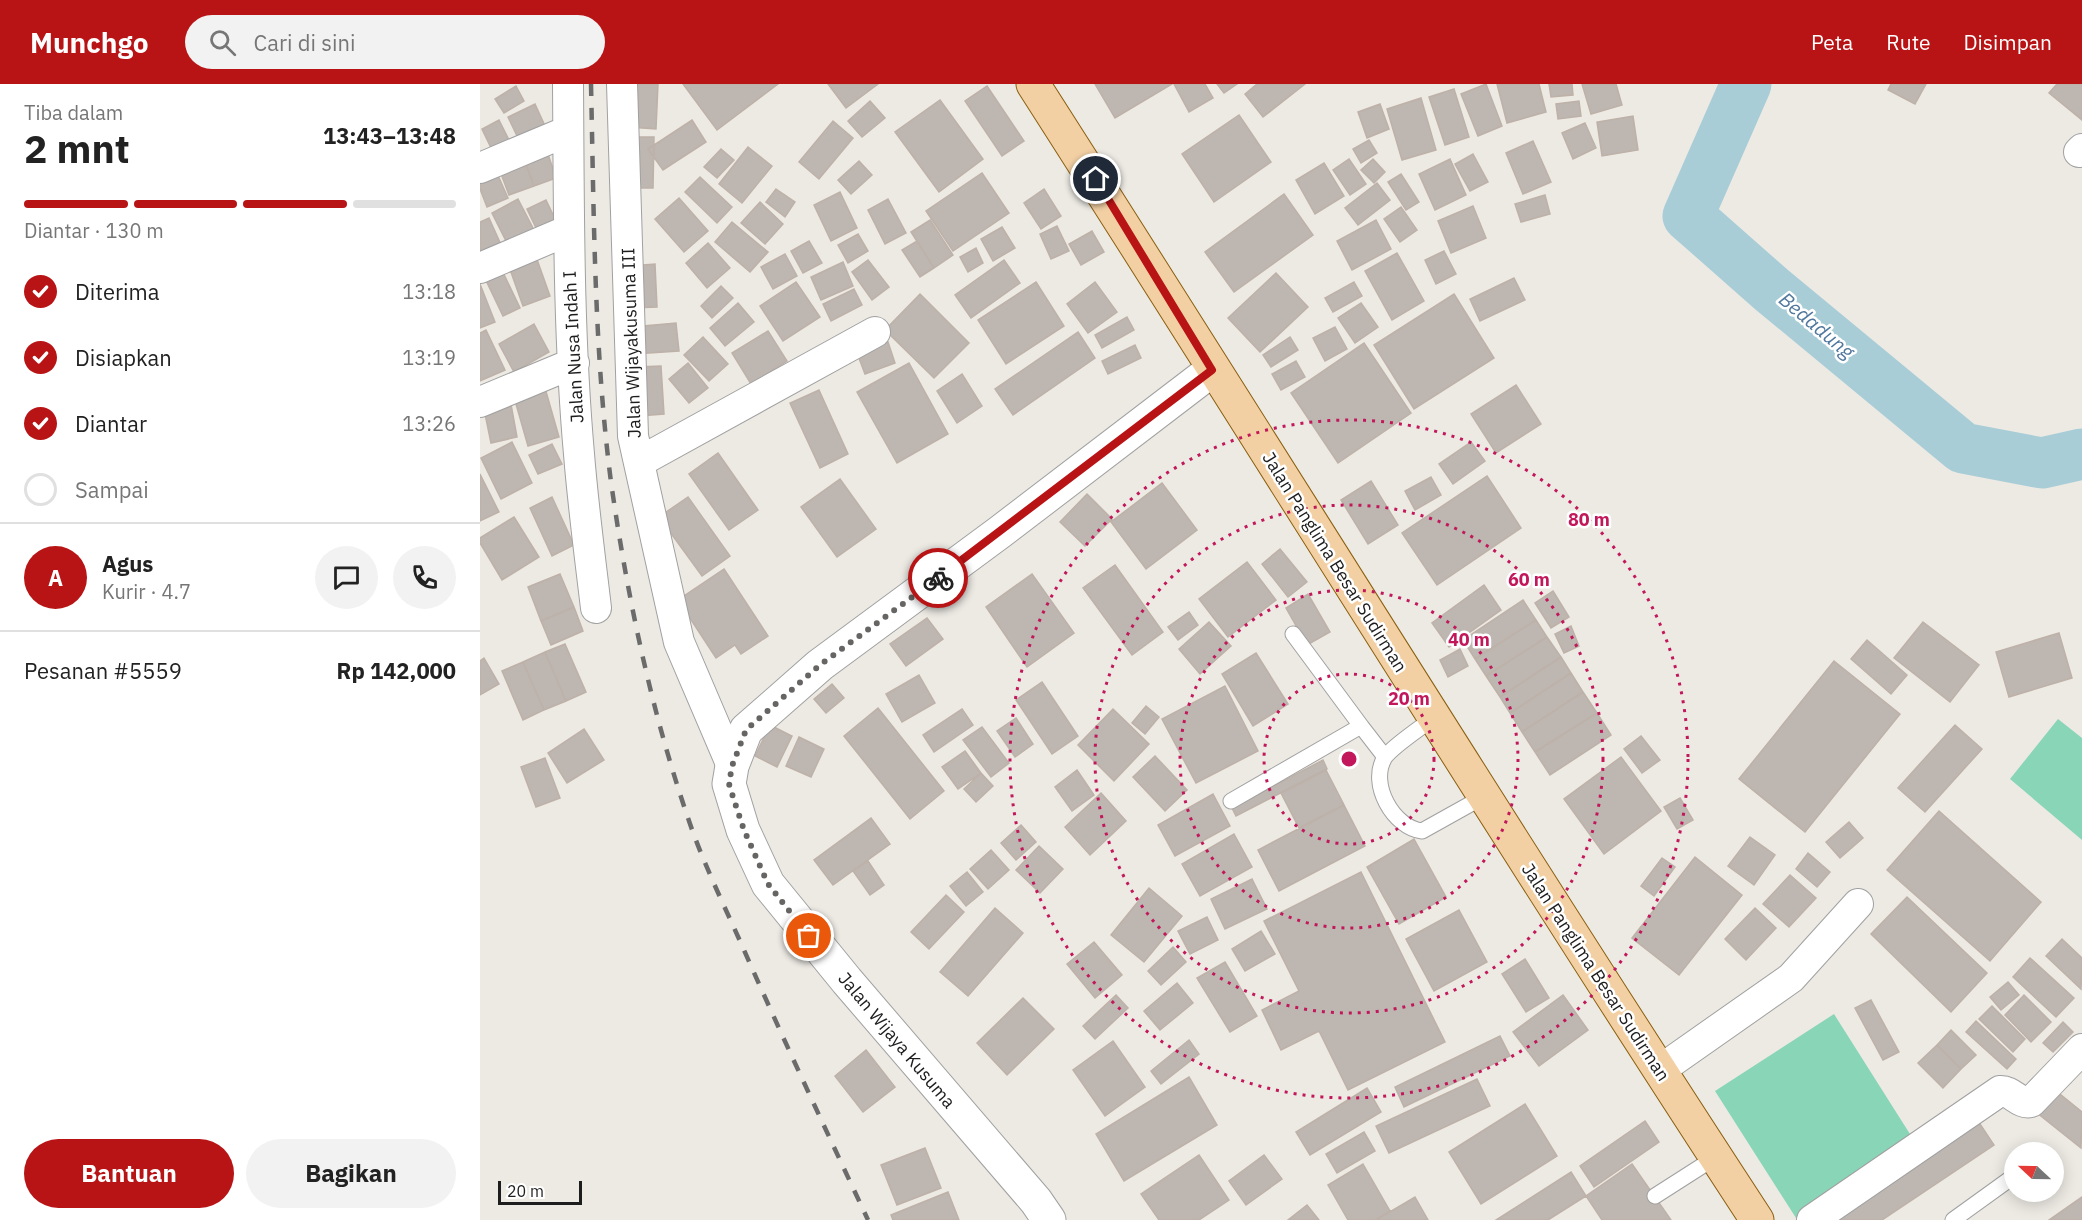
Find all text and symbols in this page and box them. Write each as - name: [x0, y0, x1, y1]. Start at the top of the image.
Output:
- search box: [185, 15, 605, 69]
- text: Munchgo: [30, 24, 149, 61]
- icon: search: [206, 26, 239, 59]
- text: Cari di sini: [254, 28, 355, 57]
- text: Peta: [1811, 28, 1853, 56]
- text: Rute: [1886, 28, 1931, 56]
- text: Disimpan: [1964, 28, 2052, 56]
- text: Tiba dalam: [24, 99, 123, 126]
- text: 13:43–13:48: [323, 121, 456, 150]
- text: 2 mnt: [24, 123, 130, 174]
- pin: [1070, 153, 1121, 204]
- icon: home: [1079, 162, 1112, 195]
- text: Diantar · 130 m: [24, 217, 164, 244]
- street label: Jalan Wijayakusuma III: [616, 247, 646, 439]
- street label: Jalan Nusa Indah I: [558, 270, 588, 424]
- icon: check: [24, 275, 57, 308]
- text: Diterima: [75, 277, 160, 306]
- text: 13:18: [402, 278, 456, 305]
- water label: Bedadung: [1774, 286, 1861, 365]
- icon: check: [24, 341, 57, 374]
- text: Disiapkan: [75, 343, 172, 372]
- text: 13:19: [402, 344, 456, 371]
- icon: check: [24, 407, 57, 440]
- text: Diantar: [75, 409, 147, 438]
- text: 13:26: [402, 410, 456, 437]
- street label: Jalan Panglima Besar Sudirman: [1258, 448, 1412, 676]
- text: Sampai: [75, 475, 149, 504]
- text: 80 m: [1568, 508, 1610, 531]
- button: chat: [315, 546, 378, 609]
- button: phone: [393, 546, 456, 609]
- courier: [908, 548, 968, 608]
- text: Agus: [102, 549, 153, 578]
- icon: bike: [922, 562, 955, 595]
- text: A: [48, 563, 63, 592]
- text: 60 m: [1508, 568, 1550, 591]
- text: Kurir · 4.7: [102, 578, 191, 605]
- text: 40 m: [1448, 628, 1490, 651]
- text: Pesanan #5559: [24, 656, 182, 685]
- text: Rp 142,000: [337, 656, 456, 685]
- text: 20 m: [1388, 687, 1430, 710]
- centre of rings: [1339, 749, 1359, 769]
- street label: Jalan Panglima Besar Sudirman: [1517, 859, 1675, 1085]
- pin: [783, 910, 834, 961]
- icon: bag: [792, 919, 825, 952]
- street label: Jalan Wijaya Kusuma: [833, 967, 961, 1113]
- button: Bantuan: [24, 1139, 234, 1208]
- button: Bagikan: [246, 1139, 456, 1208]
- north arrow: [2004, 1142, 2064, 1202]
- map controls: [2004, 1142, 2064, 1202]
- scale bar: [498, 1178, 582, 1206]
- text: 20 m: [507, 1181, 544, 1201]

